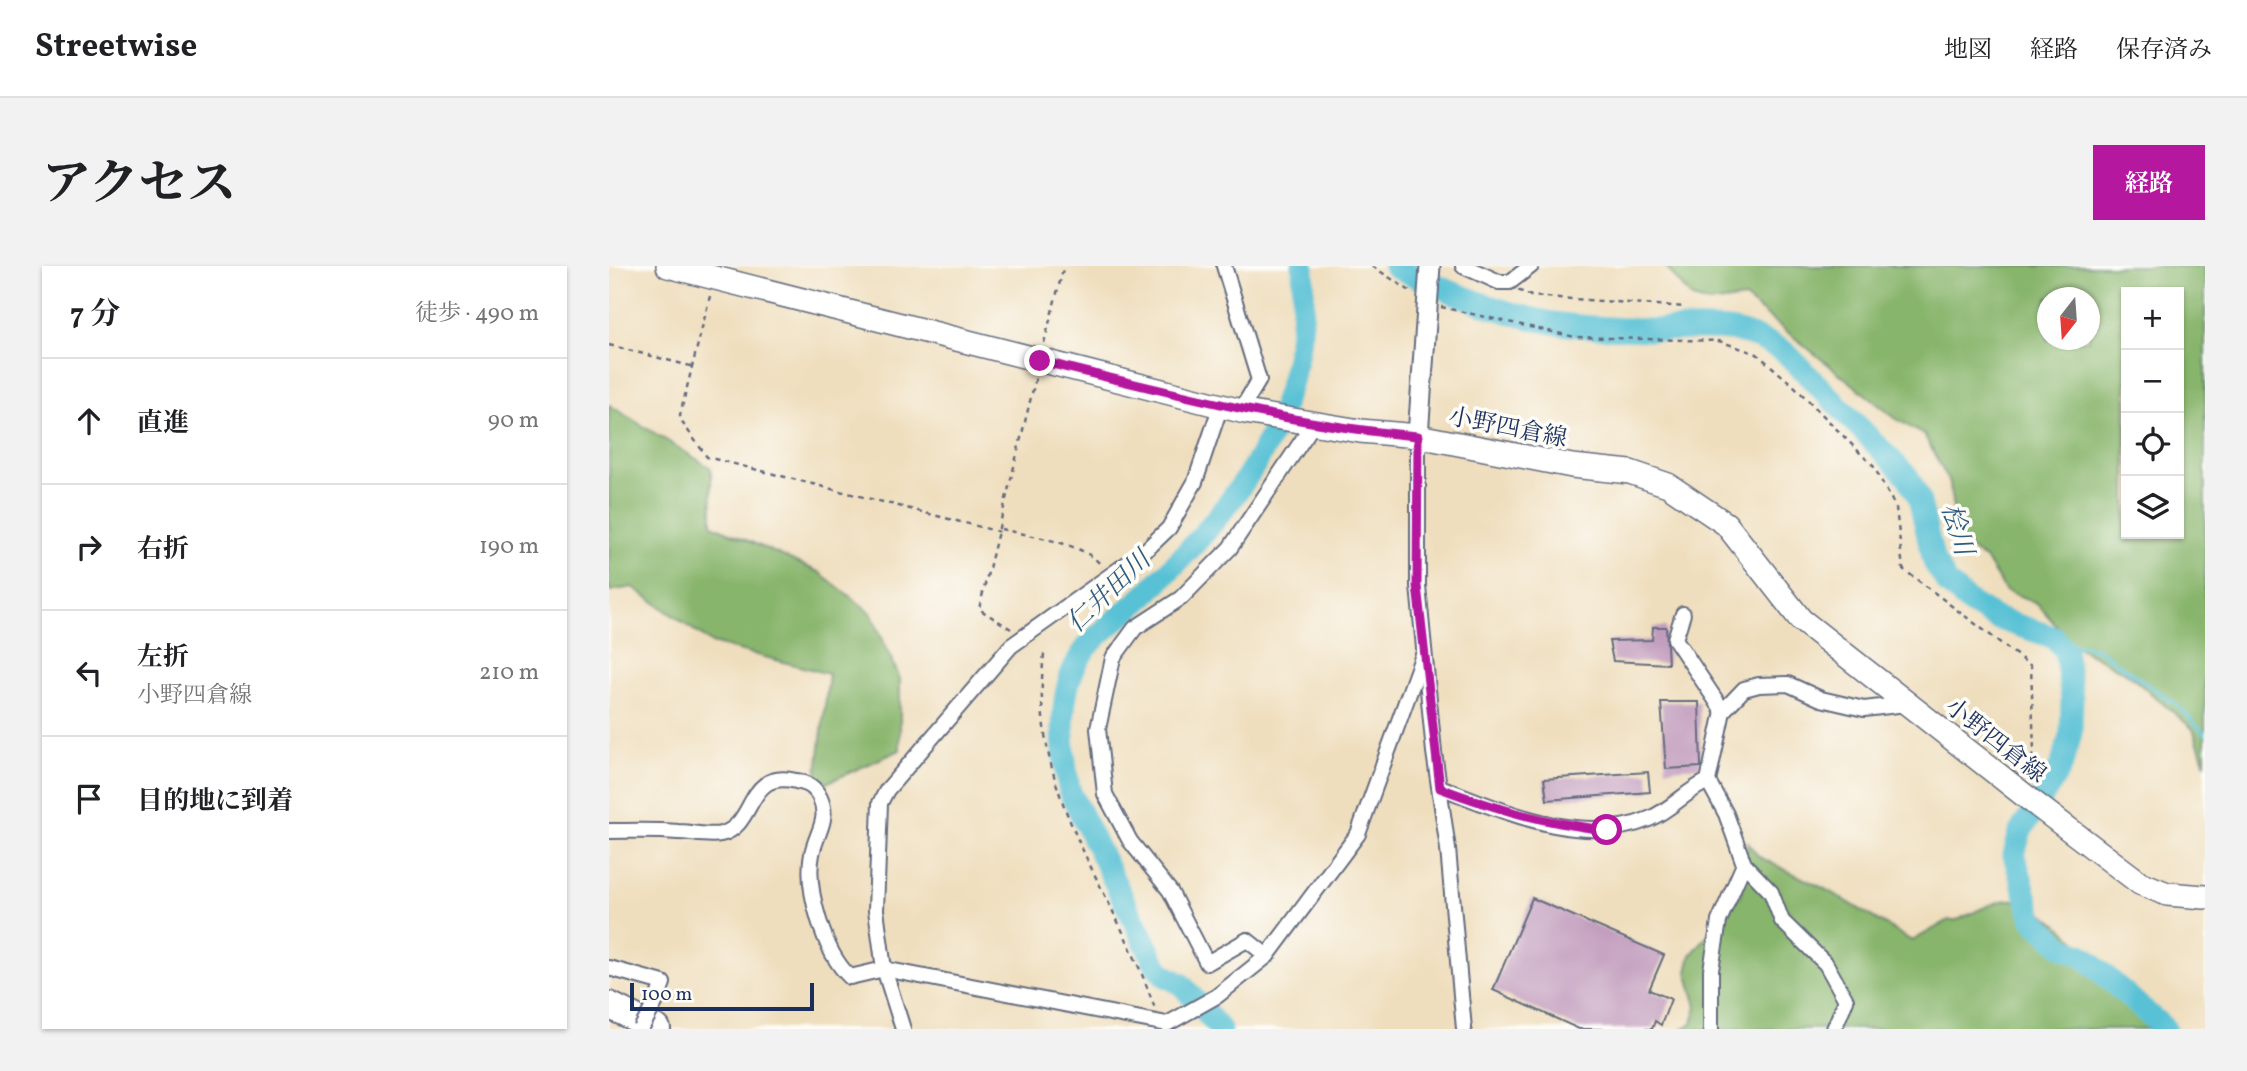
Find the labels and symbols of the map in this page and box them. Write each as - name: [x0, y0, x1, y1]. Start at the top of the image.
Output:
- north arrow: [2037, 287, 2100, 350]
- route end: [1024, 345, 1055, 376]
- street label: 小野四倉線: [1445, 401, 1570, 457]
- water label: 桧川: [1931, 499, 1982, 563]
- water label: 仁井田川: [1059, 541, 1161, 642]
- street label: 小野四倉線: [1937, 691, 2053, 792]
- route start: [1591, 814, 1622, 845]
- scale bar: [630, 980, 814, 1012]

